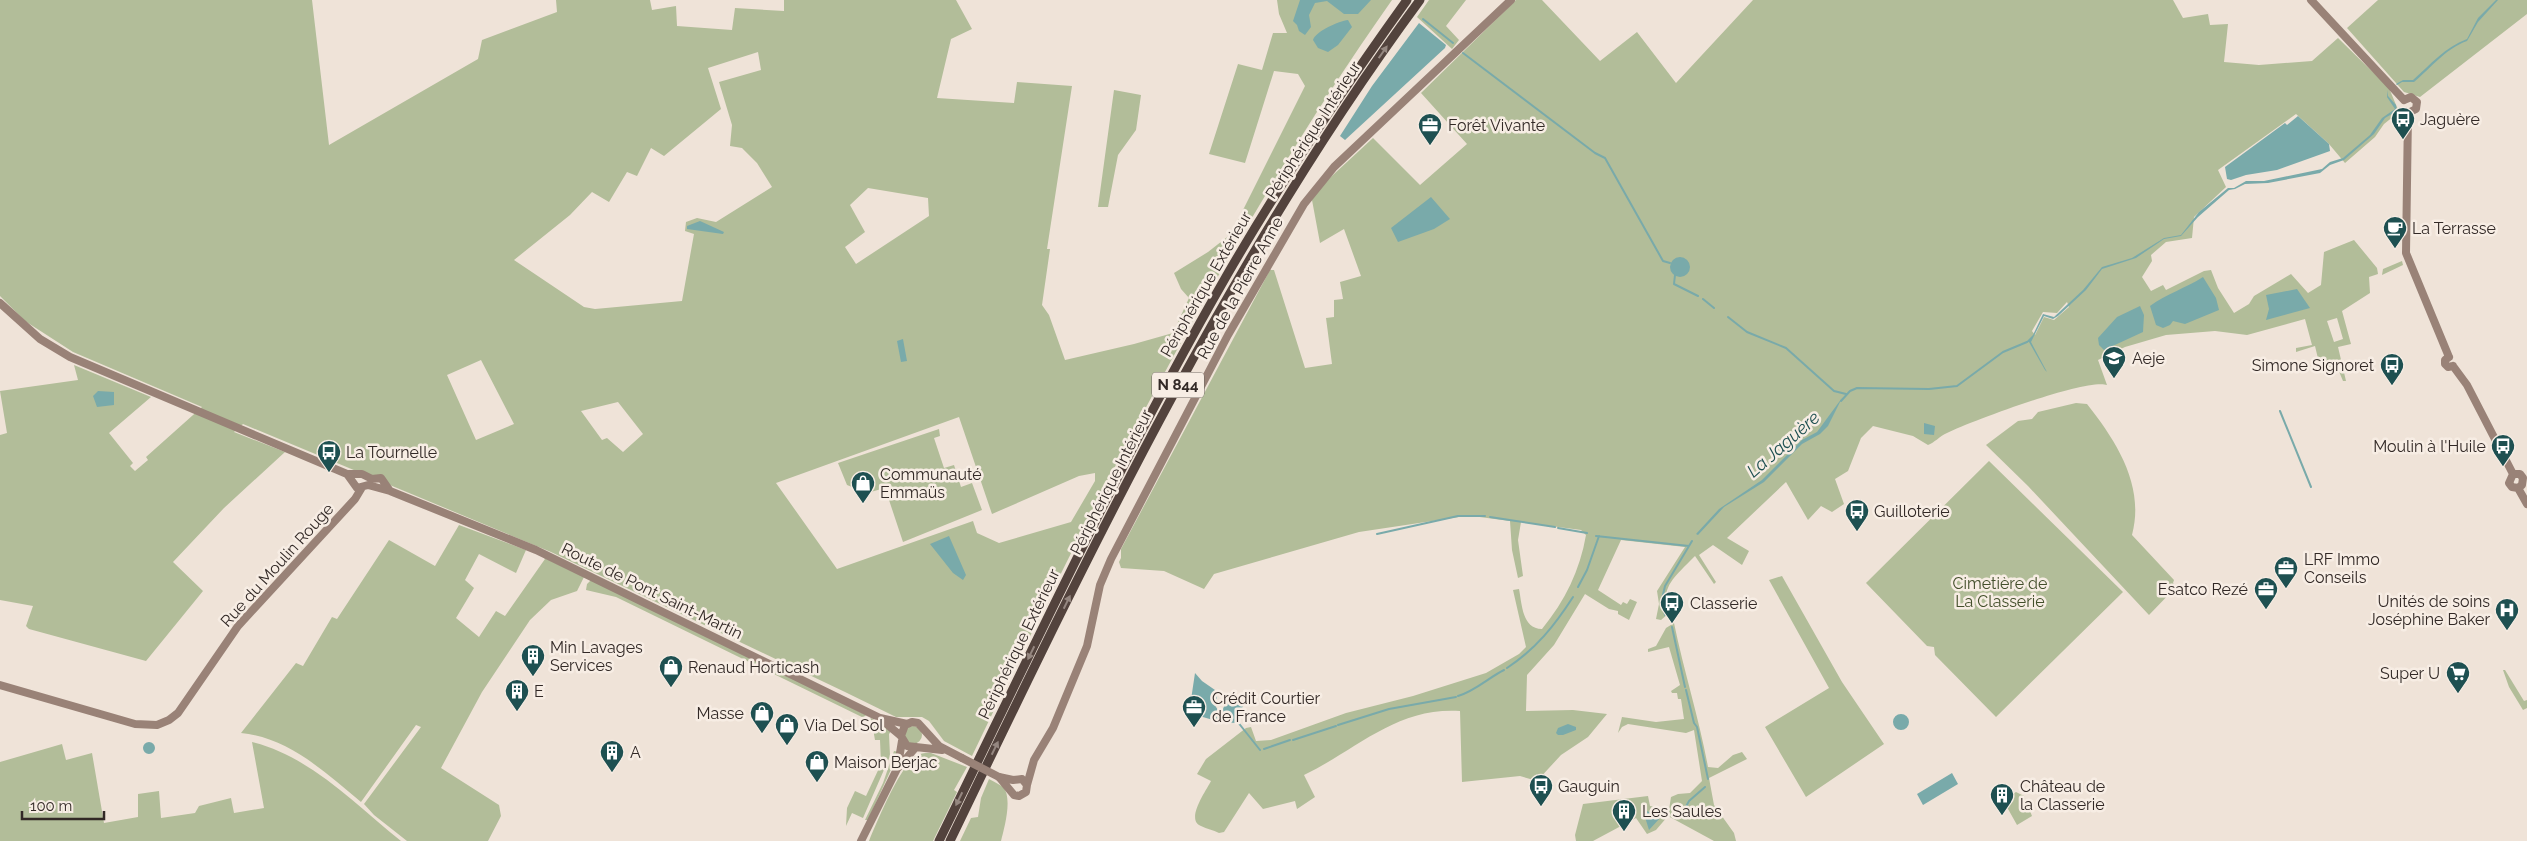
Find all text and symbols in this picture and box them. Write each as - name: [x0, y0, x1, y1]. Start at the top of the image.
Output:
- one-way arrow: [1378, 45, 1388, 59]
- street label: Périphérique Intérieur: [1261, 57, 1365, 202]
- bus stop icon: Jaguère: [2390, 106, 2416, 140]
- place label: Jaguère: [2420, 110, 2480, 129]
- office icon: Forêt Vivante: [1417, 112, 1443, 146]
- place label: Forêt Vivante: [1448, 116, 1545, 135]
- street label: Périphérique Extérieur: [1157, 208, 1256, 360]
- street label: Rue de la Pierre Anne: [1193, 214, 1287, 362]
- cafe icon: La Terrasse: [2382, 215, 2408, 249]
- place label: La Terrasse: [2412, 219, 2496, 238]
- school or university icon: Aeje: [2101, 345, 2127, 379]
- place label: Aeje: [2132, 349, 2165, 368]
- bus stop icon: Simone Signoret: [2379, 352, 2405, 386]
- place label: Simone Signoret: [2252, 356, 2375, 375]
- road number: N 844: [1152, 372, 1204, 398]
- street label: Périphérique Intérieur: [1066, 406, 1156, 558]
- water label: La Jaguère: [1742, 406, 1824, 481]
- bus stop icon: Moulin à l'Huile: [2490, 433, 2516, 467]
- place label: Moulin à l'Huile: [2373, 437, 2486, 456]
- bus stop icon: La Tournelle: [316, 439, 342, 473]
- place label: La Tournelle: [346, 443, 437, 462]
- place label: Communauté Emmaüs: [880, 465, 982, 502]
- shop icon: Communauté Emmaüs: [850, 470, 876, 504]
- bus stop icon: Guilloterie: [1844, 498, 1870, 532]
- street label: Rue du Moulin Rouge: [217, 499, 337, 631]
- place label: Guilloterie: [1874, 502, 1950, 521]
- street label: Route de Pont Saint-Martin: [558, 539, 746, 643]
- place label: LRF Immo Conseils: [2304, 550, 2380, 587]
- office icon: LRF Immo Conseils: [2273, 555, 2299, 589]
- street label: Périphérique Extérieur: [974, 565, 1064, 722]
- park label: Cimetière de La Classerie: [1953, 574, 2047, 611]
- office icon: Esatco Rezé: [2253, 576, 2279, 610]
- place label: Esatco Rezé: [2158, 580, 2248, 599]
- bus stop icon: Classerie: [1659, 590, 1685, 624]
- place label: Unités de soins Joséphine Baker: [2368, 592, 2490, 629]
- place label: Classerie: [1690, 594, 1757, 613]
- one-way arrow: [1063, 595, 1071, 609]
- hospital icon: Unités de soins Joséphine Baker: [2494, 597, 2520, 631]
- place label: Min Lavages Services: [550, 638, 643, 675]
- building icon: Min Lavages Services: [520, 643, 546, 677]
- one-way arrow: [1027, 646, 1035, 661]
- shop icon: Renaud Horticash: [658, 654, 684, 688]
- place label: Renaud Horticash: [688, 658, 819, 677]
- supermarket icon: Super U: [2445, 660, 2471, 694]
- place label: Super U: [2380, 664, 2440, 683]
- building icon: E: [504, 678, 530, 712]
- place label: E: [534, 682, 544, 701]
- place label: Crédit Courtier de France: [1212, 689, 1320, 726]
- office icon: Crédit Courtier de France: [1181, 694, 1207, 728]
- shop icon: Masse: [749, 700, 775, 734]
- place label: Masse: [696, 704, 744, 723]
- shop icon: Via Del Sol: [774, 712, 800, 746]
- place label: Via Del Sol: [804, 716, 884, 735]
- building icon: A: [599, 739, 625, 773]
- one-way arrow: [992, 741, 1000, 755]
- place label: A: [630, 743, 641, 762]
- shop icon: Maison Berjac: [804, 749, 830, 783]
- place label: Maison Berjac: [834, 753, 938, 772]
- bus stop icon: Gauguin: [1528, 773, 1554, 807]
- place label: Gauguin: [1558, 777, 1620, 796]
- place label: Château de la Classerie: [2020, 777, 2105, 814]
- building icon: Château de la Classerie: [1989, 782, 2015, 816]
- scale bar: [22, 788, 105, 820]
- one-way arrow: [955, 792, 963, 807]
- text: 100 m: [30, 797, 72, 815]
- building icon: Les Saules: [1611, 798, 1637, 832]
- place label: Les Saules: [1642, 802, 1722, 821]

